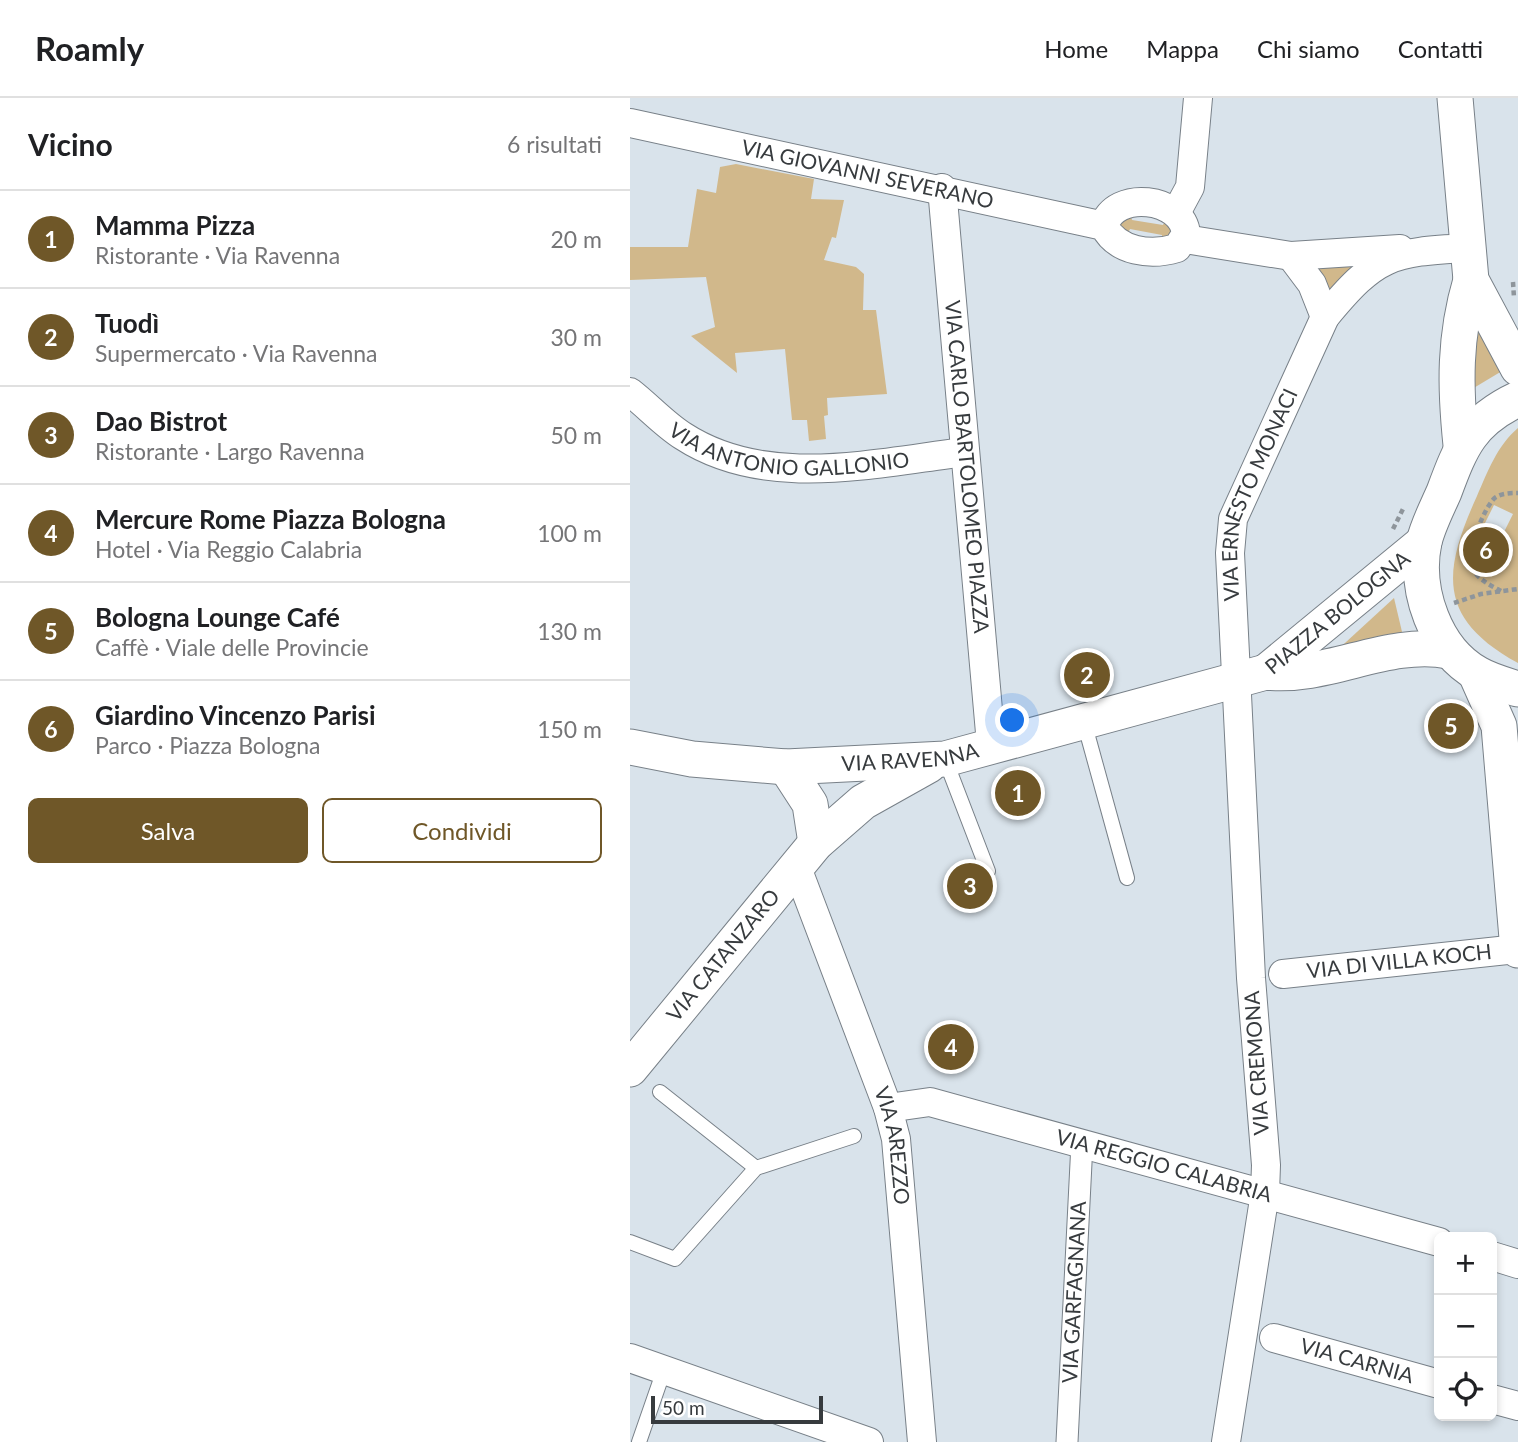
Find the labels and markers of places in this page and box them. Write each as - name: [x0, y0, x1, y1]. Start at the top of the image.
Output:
- pin: 6: [1463, 524, 1509, 576]
- pin: 2: [1064, 649, 1110, 701]
- pin: 5: [1428, 700, 1474, 752]
- pin: 1: [995, 767, 1041, 819]
- pin: 3: [947, 860, 993, 912]
- pin: 4: [928, 1021, 974, 1073]

